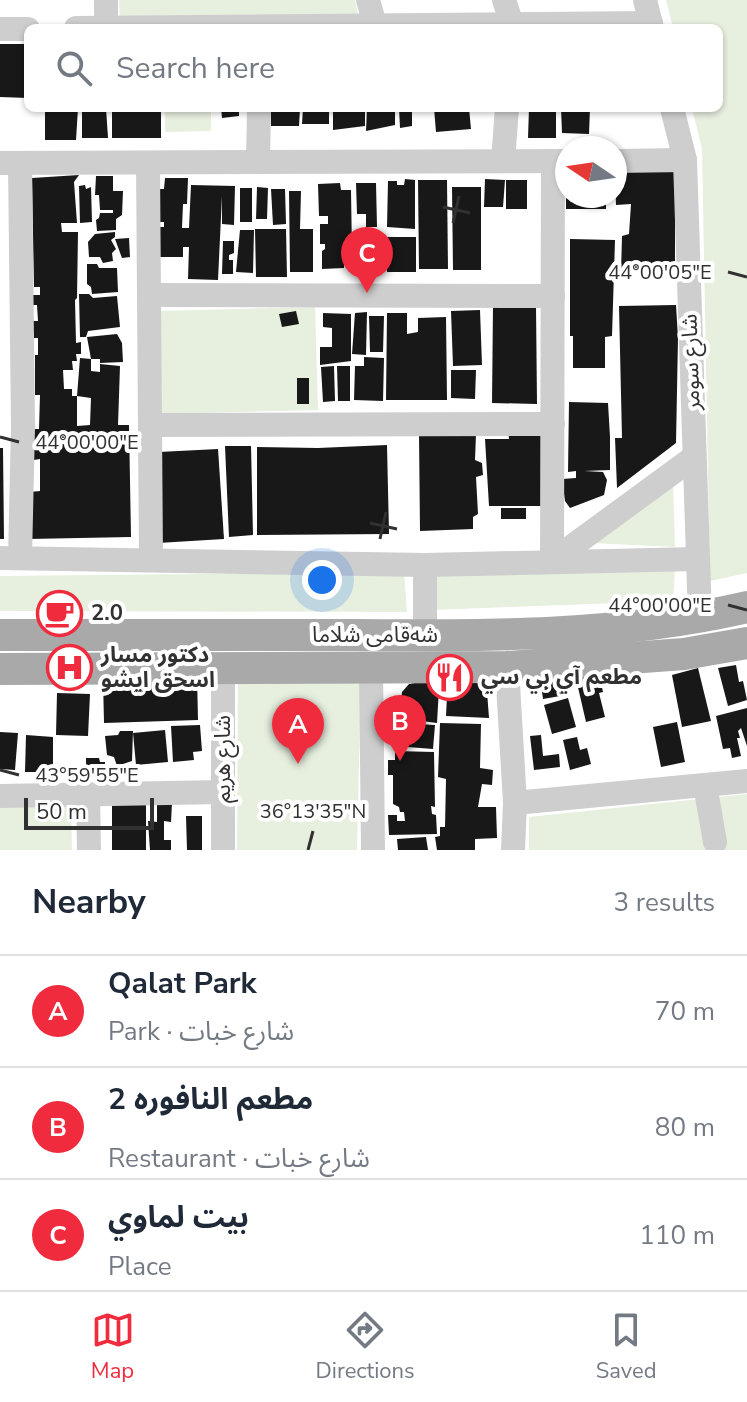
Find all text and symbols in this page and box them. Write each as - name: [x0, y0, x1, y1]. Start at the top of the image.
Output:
- search box: [24, 24, 723, 112]
- icon: search: [52, 46, 96, 90]
- text: Search here: [116, 48, 275, 89]
- north arrow: [555, 136, 627, 208]
- pin: C: [341, 227, 393, 293]
- text: 44°00'05"E: [608, 259, 712, 286]
- street label: شارع سومر: [674, 313, 709, 412]
- text: 44°00'00"E: [35, 429, 139, 456]
- your location: [302, 560, 342, 600]
- cafe icon: 2.0: [36, 589, 84, 637]
- text: 44°00'00"E: [608, 592, 712, 619]
- place label: 2.0: [91, 598, 123, 628]
- street label: شەقامی شلاما: [312, 620, 438, 650]
- place label: دكتور مسار اسحق ايشو: [100, 640, 215, 695]
- hospital icon: دكتور مسار اسحق ايشو: [46, 644, 94, 692]
- restaurant icon: مطعم آي بي سي: [426, 653, 474, 701]
- place label: مطعم آي بي سي: [481, 662, 642, 694]
- pin: B: [374, 695, 426, 761]
- pin: A: [272, 698, 324, 764]
- street label: شارع هريم: [208, 715, 239, 803]
- text: 43°59'55"E: [35, 762, 139, 789]
- scale bar: [24, 794, 154, 830]
- text: 50 m: [36, 797, 87, 827]
- text: 36°13'35"N: [260, 798, 366, 825]
- text: Nearby: [32, 879, 146, 925]
- text: 3 results: [614, 885, 715, 920]
- text: Qalat Park: [108, 963, 257, 1004]
- text: A: [48, 994, 68, 1029]
- text: 70 m: [655, 994, 715, 1029]
- text: Park · شارع خبات: [108, 1014, 294, 1049]
- text: مطعم النافوره 2: [108, 1079, 313, 1120]
- text: B: [49, 1110, 67, 1145]
- text: 80 m: [655, 1110, 715, 1145]
- text: Restaurant · شارع خبات: [108, 1141, 370, 1176]
- text: بيت لماوي: [108, 1197, 249, 1238]
- text: C: [49, 1218, 67, 1253]
- text: 110 m: [639, 1218, 715, 1253]
- text: Place: [108, 1249, 172, 1284]
- tab: Map: [91, 1308, 135, 1386]
- tab: Directions: [316, 1308, 415, 1386]
- tab: Saved: [596, 1308, 656, 1386]

